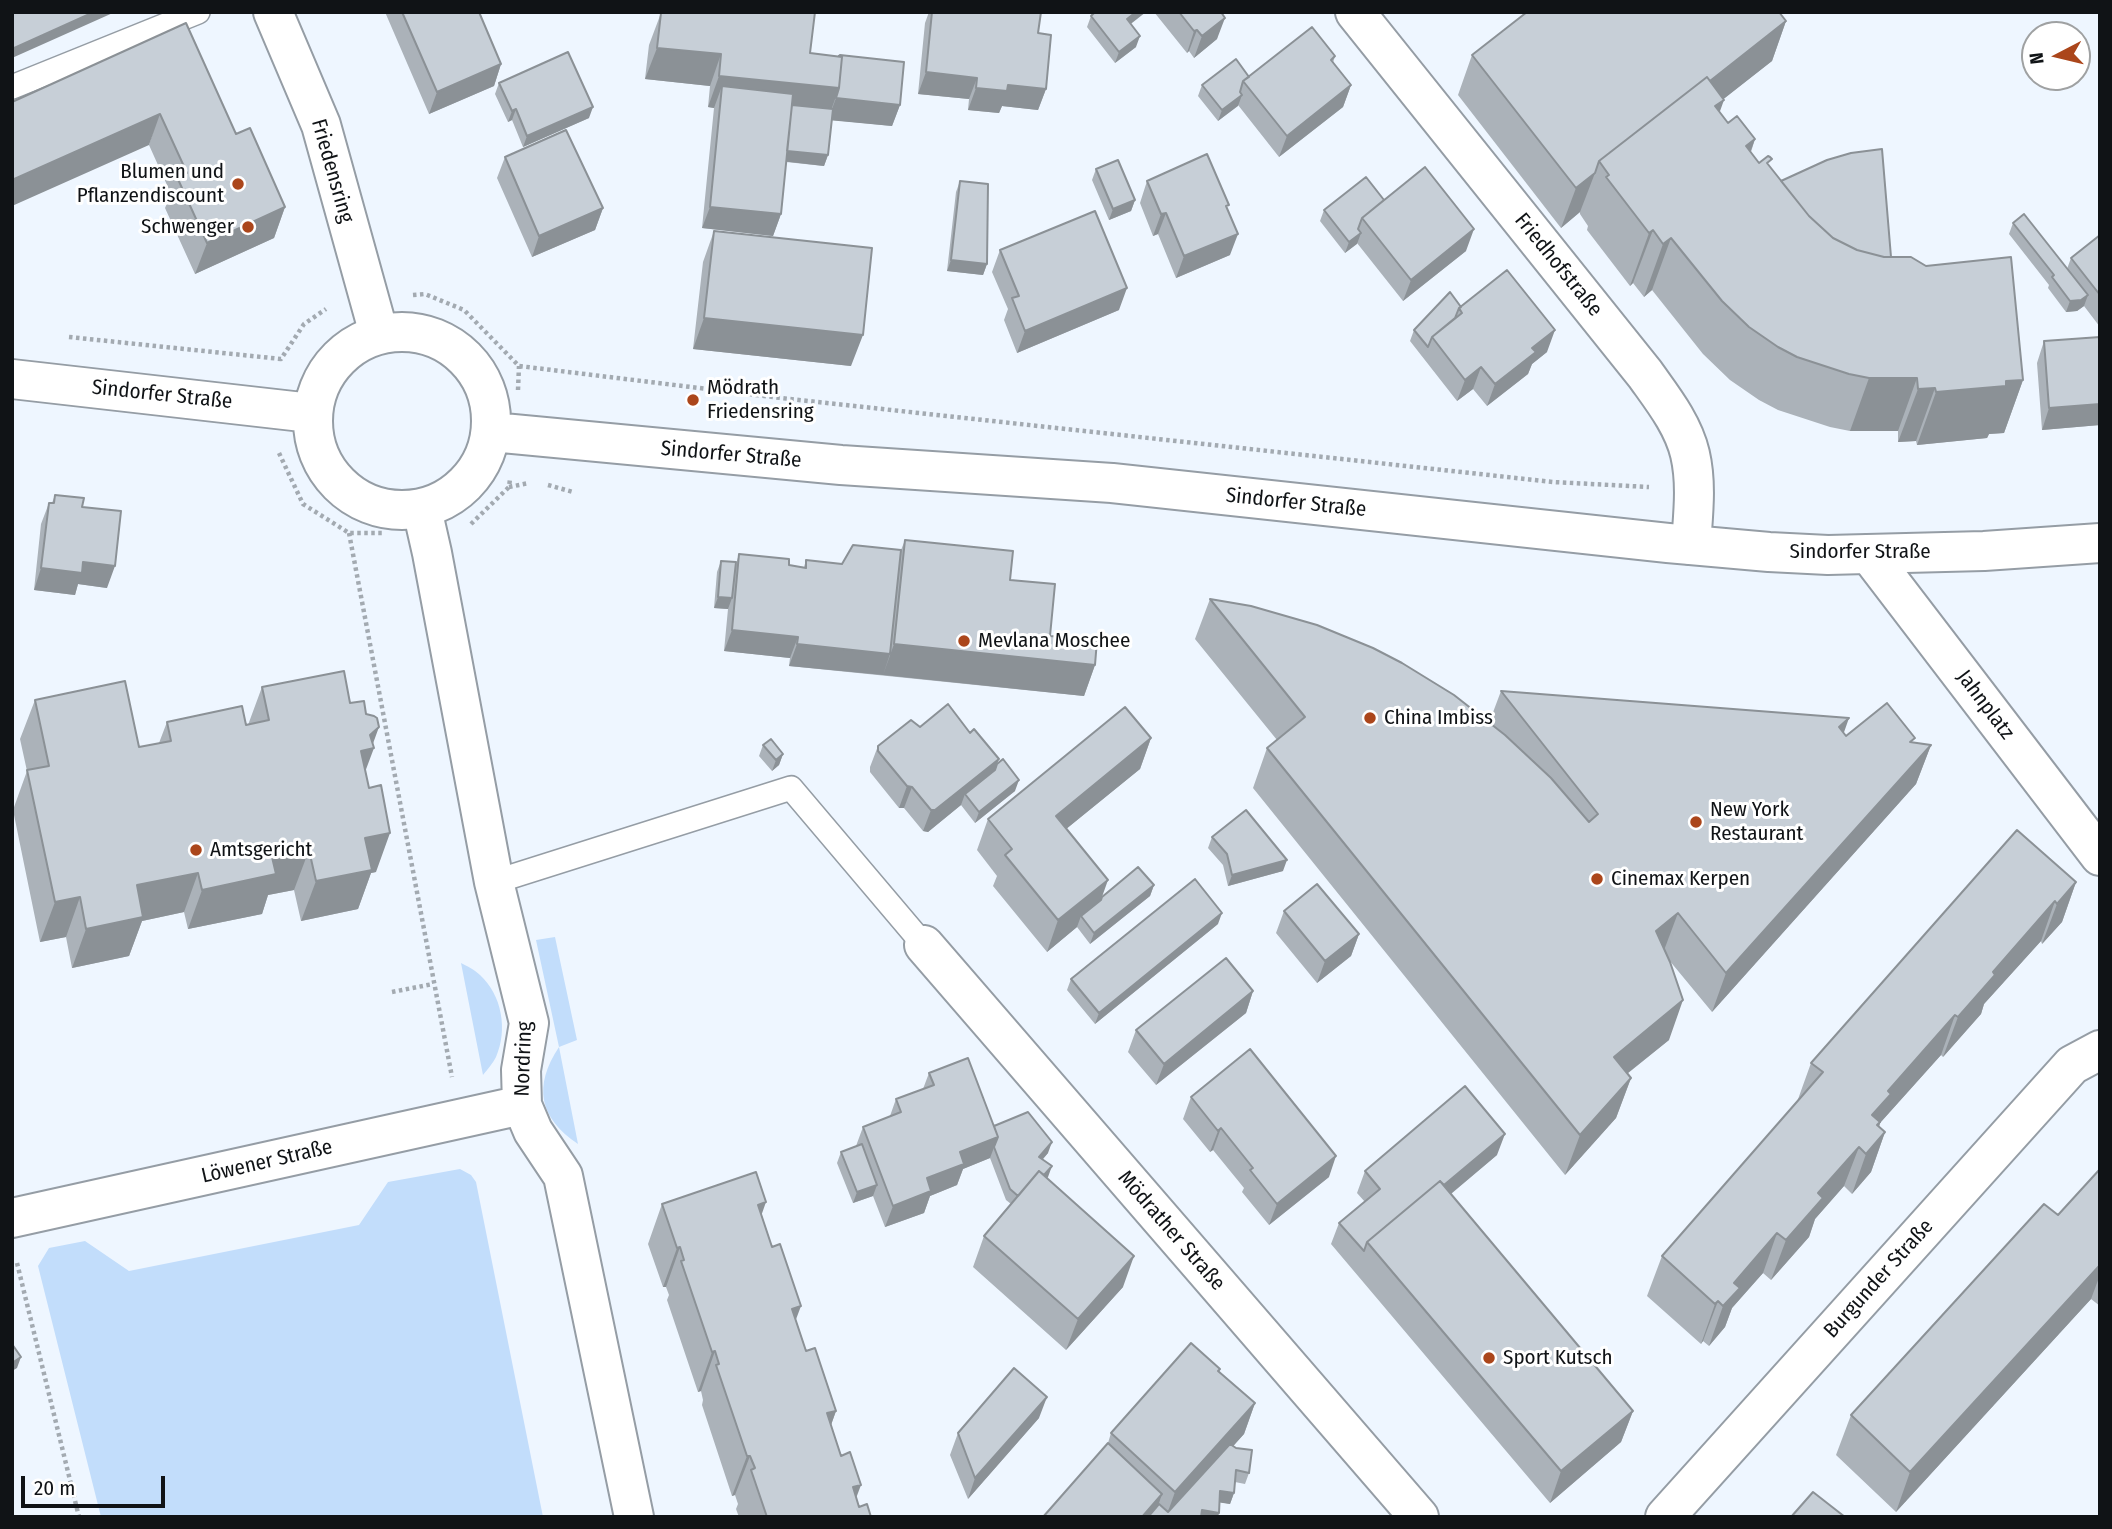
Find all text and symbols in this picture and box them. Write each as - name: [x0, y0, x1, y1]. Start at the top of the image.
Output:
- north arrow: [2021, 21, 2091, 91]
- text: N: [2025, 51, 2049, 65]
- street label: Friedensring: [305, 116, 359, 226]
- place label: Blumen und Pflanzendiscount: [77, 159, 224, 209]
- marker: Blumen und Pflanzendiscount: [230, 176, 246, 192]
- street label: Friedhofstraße: [1509, 208, 1607, 322]
- place label: Schwenger: [141, 214, 234, 240]
- marker: Schwenger: [240, 219, 256, 235]
- street label: Sindorfer Straße: [91, 375, 233, 415]
- place label: Mödrath Friedensring: [707, 375, 814, 425]
- marker: Mödrath Friedensring: [685, 392, 701, 408]
- street label: Sindorfer Straße: [660, 436, 802, 474]
- street label: Sindorfer Straße: [1225, 483, 1367, 523]
- street label: Sindorfer Straße: [1789, 539, 1931, 565]
- place label: Mevlana Moschee: [978, 628, 1130, 654]
- marker: Mevlana Moschee: [956, 633, 972, 649]
- street label: Jahnplatz: [1951, 665, 2019, 745]
- place label: China Imbiss: [1384, 705, 1493, 731]
- marker: China Imbiss: [1362, 710, 1378, 726]
- place label: New York Restaurant: [1710, 797, 1803, 847]
- marker: New York Restaurant: [1688, 814, 1704, 830]
- place label: Amtsgericht: [210, 837, 312, 863]
- marker: Amtsgericht: [188, 842, 204, 858]
- place label: Cinemax Kerpen: [1611, 866, 1750, 892]
- marker: Cinemax Kerpen: [1589, 871, 1605, 887]
- street label: Nordring: [510, 1021, 538, 1097]
- street label: Löwener Straße: [199, 1135, 335, 1189]
- street label: Mödrather Straße: [1112, 1166, 1230, 1296]
- street label: Burgunder Straße: [1819, 1214, 1939, 1344]
- place label: Sport Kutsch: [1503, 1345, 1613, 1371]
- marker: Sport Kutsch: [1481, 1350, 1497, 1366]
- scale bar: [24, 1462, 168, 1506]
- text: 20 m: [34, 1475, 75, 1501]

